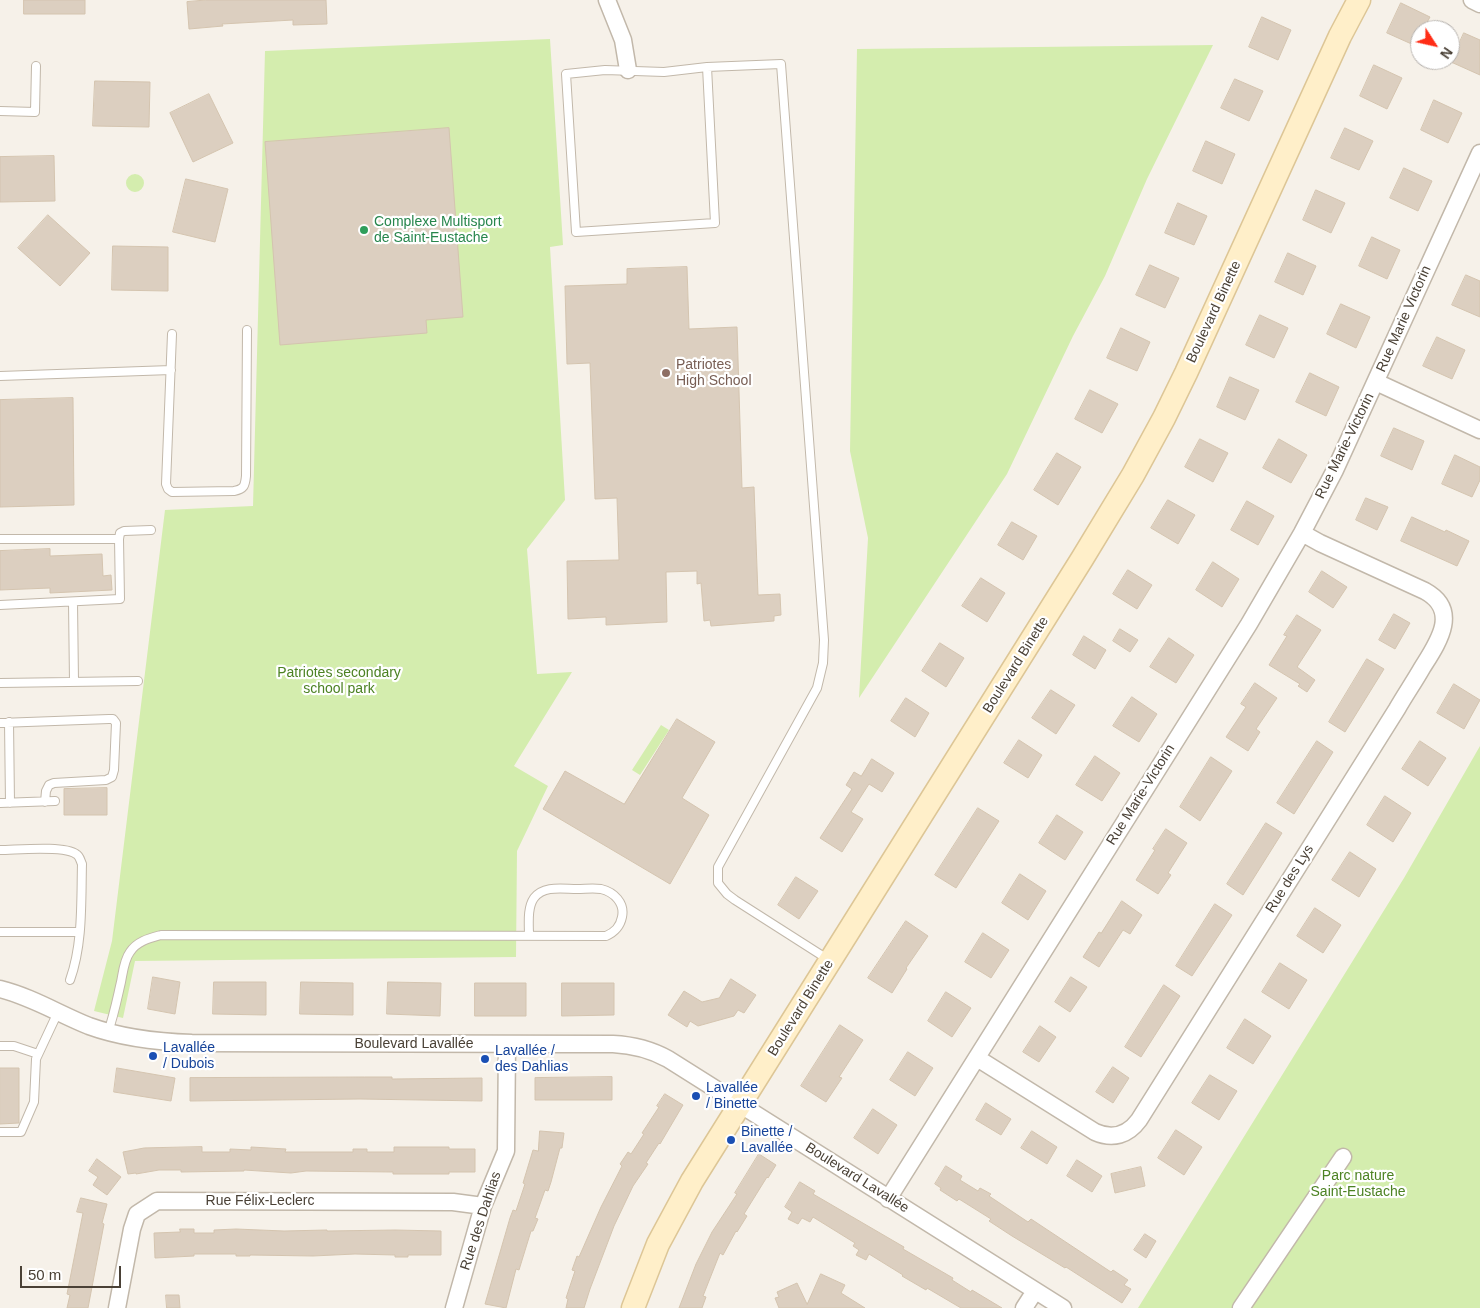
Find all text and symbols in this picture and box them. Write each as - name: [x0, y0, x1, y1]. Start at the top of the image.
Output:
- north arrow: [1410, 20, 1460, 70]
- text: N: [1437, 44, 1456, 62]
- place label: Complexe Multisport de Saint-Eustache: [374, 214, 502, 246]
- marker: Complexe Multisport de Saint-Eustache: [358, 224, 370, 236]
- street label: Boulevard Binette: [1183, 258, 1245, 366]
- street label: Rue Marie Victorin: [1373, 263, 1435, 375]
- place label: Patriotes High School: [676, 357, 751, 390]
- marker: Patriotes High School: [660, 367, 672, 379]
- street label: Rue Marie-Victorin: [1312, 390, 1378, 502]
- street label: Boulevard Binette: [980, 614, 1052, 716]
- park label: Patriotes secondary school park: [277, 665, 401, 698]
- street label: Rue Marie-Victorin: [1103, 742, 1179, 848]
- street label: Rue des Lys: [1262, 842, 1318, 916]
- street label: Boulevard Binette: [765, 957, 837, 1059]
- street label: Boulevard Lavallée: [354, 1036, 474, 1052]
- place label: Lavallée / Dubois: [163, 1040, 215, 1072]
- place label: Lavallée / des Dahlias: [495, 1043, 568, 1076]
- marker: Lavallée / Dubois: [147, 1050, 159, 1062]
- marker: Lavallée / des Dahlias: [479, 1053, 491, 1065]
- place label: Lavallée / Binette: [706, 1080, 758, 1112]
- marker: Lavallée / Binette: [690, 1090, 702, 1102]
- place label: Binette / Lavallée: [741, 1124, 793, 1156]
- marker: Binette / Lavallée: [725, 1134, 737, 1146]
- street label: Boulevard Lavallée: [802, 1139, 912, 1217]
- park label: Parc nature Saint-Eustache: [1311, 1168, 1405, 1200]
- street label: Rue des Dahlias: [457, 1170, 505, 1272]
- street label: Rue Félix-Leclerc: [206, 1193, 314, 1209]
- scale bar: [22, 1256, 124, 1288]
- text: 50 m: [28, 1266, 61, 1283]

